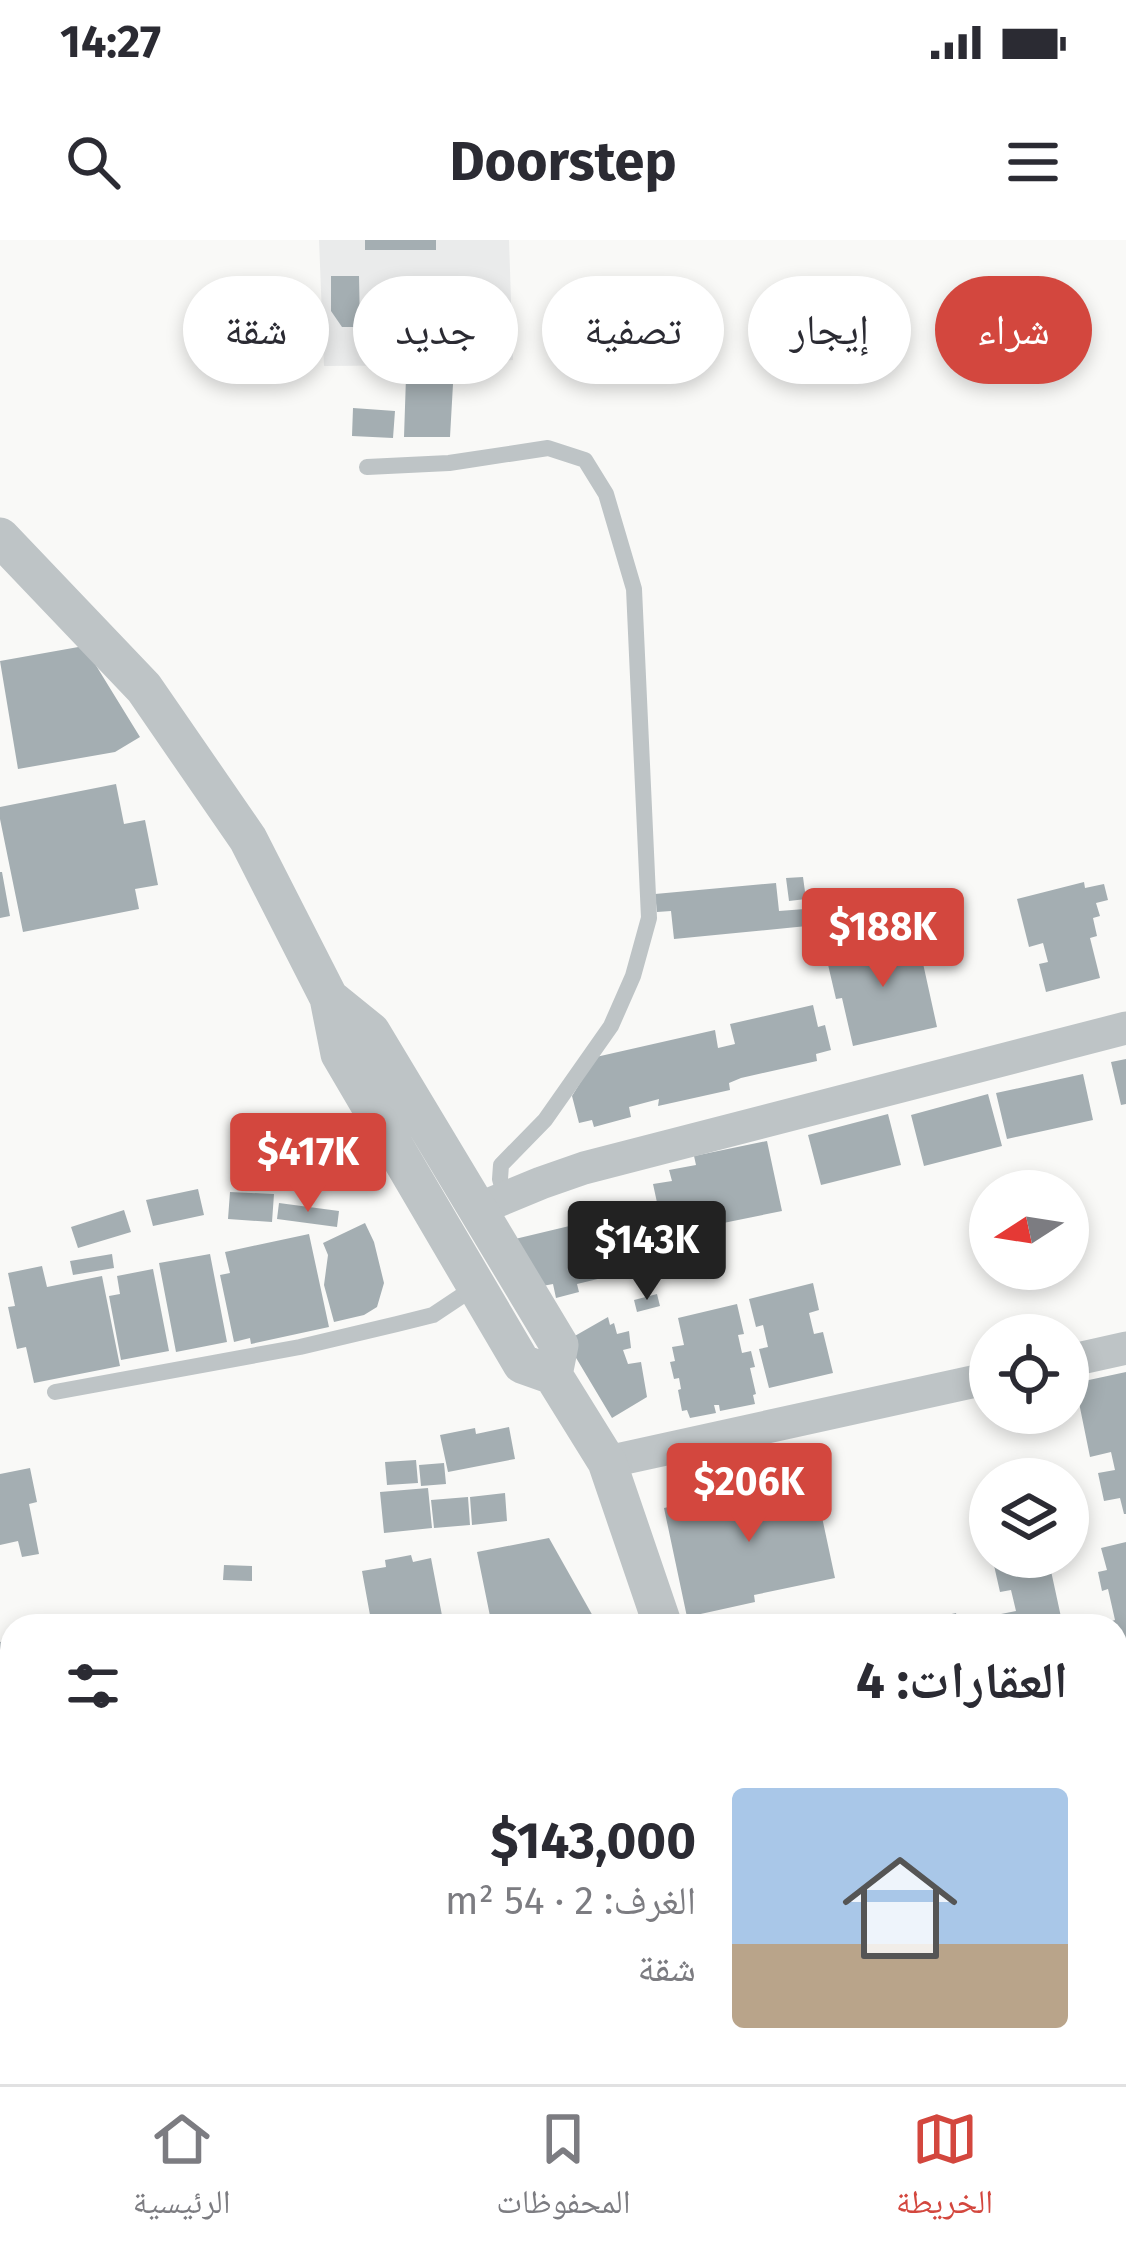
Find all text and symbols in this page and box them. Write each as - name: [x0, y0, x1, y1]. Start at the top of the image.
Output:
- text: 14:27: [60, 15, 161, 69]
- icon: search: [60, 129, 126, 195]
- icon: menu: [1000, 129, 1066, 195]
- text: Doorstep: [449, 130, 677, 194]
- chip: شقة: [183, 276, 329, 384]
- chip: جديد: [353, 276, 518, 384]
- chip: تصفية: [542, 276, 724, 384]
- chip: إيجار: [748, 276, 911, 384]
- chip: شراء: [935, 276, 1092, 384]
- pin: $188K: [799, 888, 967, 990]
- text: $188K: [829, 904, 937, 950]
- pin: $417K: [224, 1113, 392, 1215]
- text: $417K: [257, 1129, 359, 1175]
- north arrow: [969, 1170, 1089, 1290]
- map controls: [969, 1170, 1089, 1578]
- pin: $143K: [563, 1201, 731, 1303]
- text: $143K: [595, 1217, 699, 1263]
- button: locate: [969, 1314, 1089, 1434]
- pin: $206K: [665, 1443, 833, 1545]
- button: layers: [969, 1458, 1089, 1578]
- text: $206K: [694, 1459, 804, 1505]
- text: العقارات: 4: [856, 1650, 1068, 1712]
- icon: filters: [60, 1653, 126, 1719]
- text: $143,000: [491, 1810, 696, 1872]
- icon: home: [828, 1836, 972, 1980]
- text: الغرف: 2 · 54 m²: [445, 1878, 696, 1924]
- text: شقة: [638, 1945, 696, 1991]
- tab: الرئيسية: [133, 2106, 231, 2234]
- tab: المحفوظات: [496, 2106, 630, 2234]
- tab: الخريطة: [896, 2106, 993, 2234]

